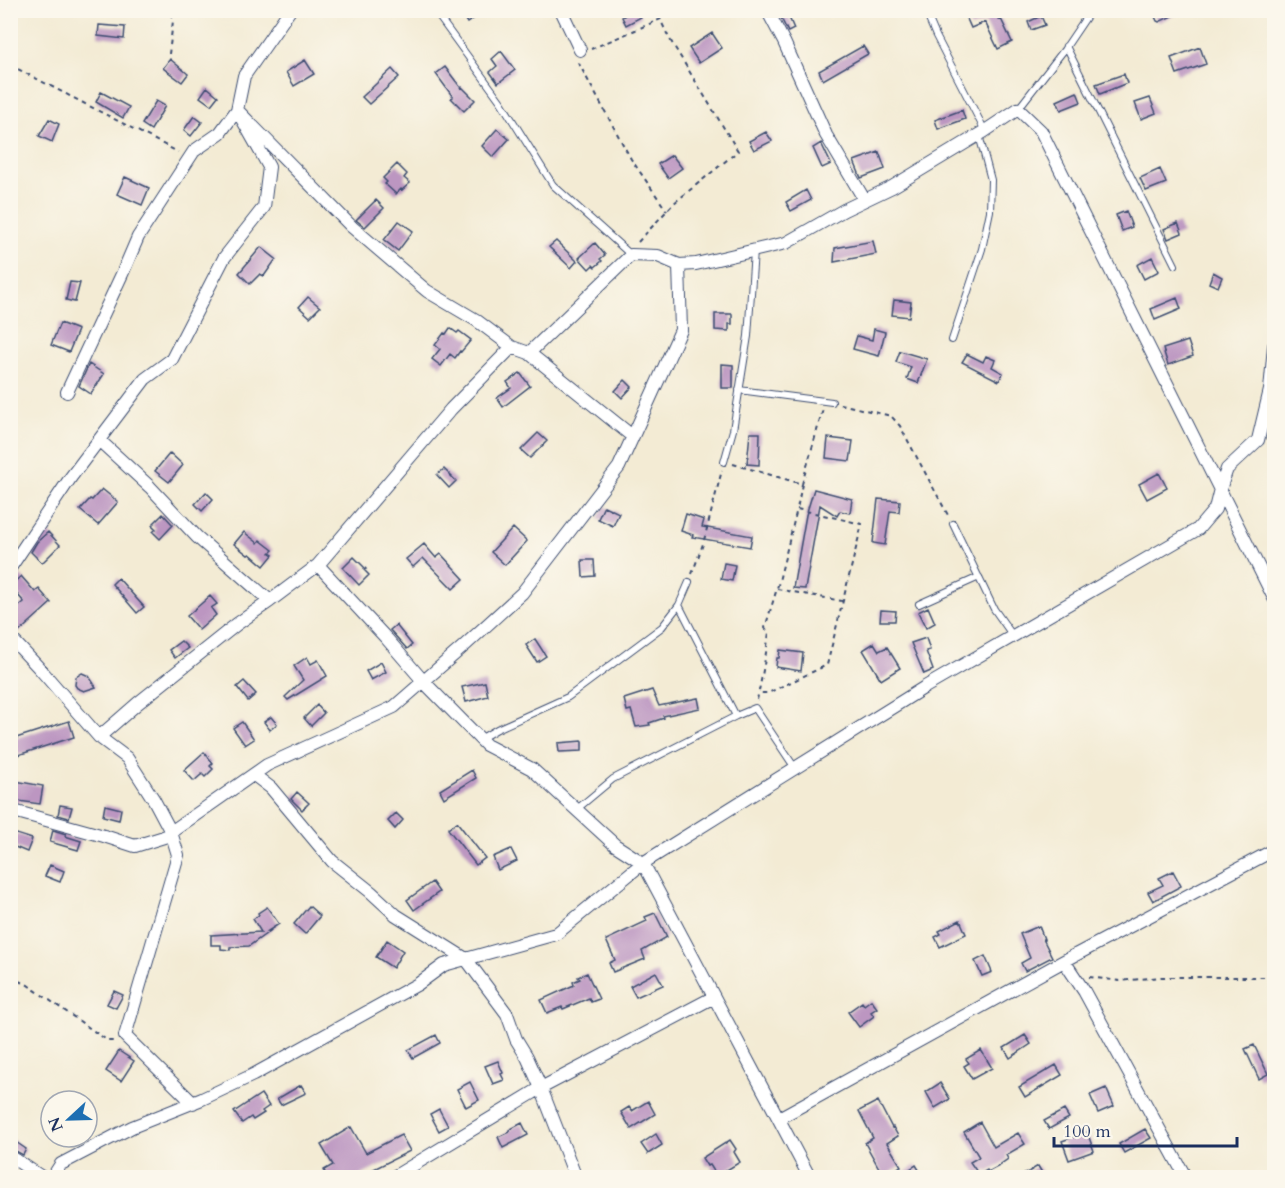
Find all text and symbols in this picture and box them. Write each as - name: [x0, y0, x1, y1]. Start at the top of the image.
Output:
- north arrow: [39, 1089, 99, 1149]
- scale bar: [1054, 1110, 1237, 1148]
- text: N: [43, 1114, 69, 1135]
- text: 100 m: [1063, 1119, 1111, 1144]

